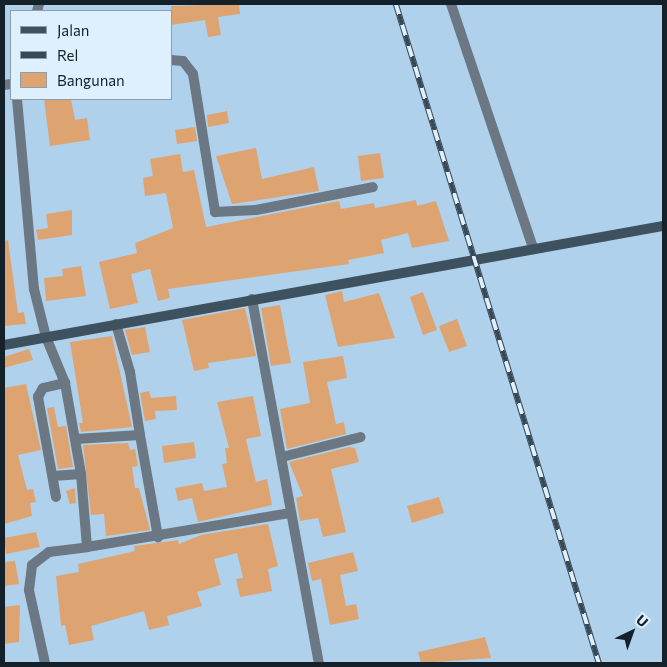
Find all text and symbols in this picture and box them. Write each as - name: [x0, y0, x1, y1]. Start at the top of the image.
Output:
- legend: [10, 10, 172, 100]
- text: Jalan: [57, 21, 89, 39]
- text: Rel: [57, 46, 78, 64]
- text: Bangunan: [57, 71, 125, 89]
- north arrow: [607, 607, 657, 657]
- text: U: [633, 611, 652, 630]

